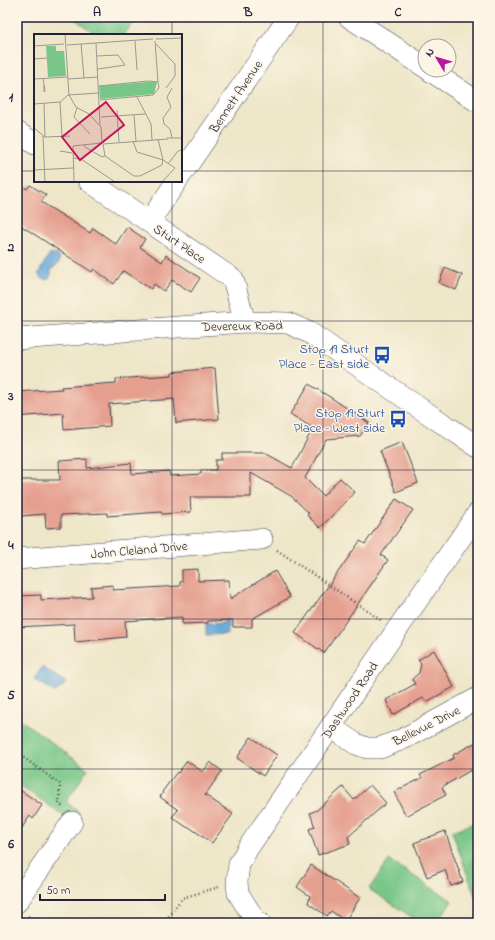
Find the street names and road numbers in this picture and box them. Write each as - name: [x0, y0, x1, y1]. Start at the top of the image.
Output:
- street label: Bennett Avenue: [204, 57, 268, 138]
- street label: Sturt Place: [149, 220, 209, 269]
- street label: Devereux Road: [200, 316, 283, 337]
- street label: John Cleland Drive: [90, 537, 188, 564]
- street label: Dashwood Road: [317, 658, 384, 744]
- street label: Bellevue Drive: [389, 701, 464, 752]

